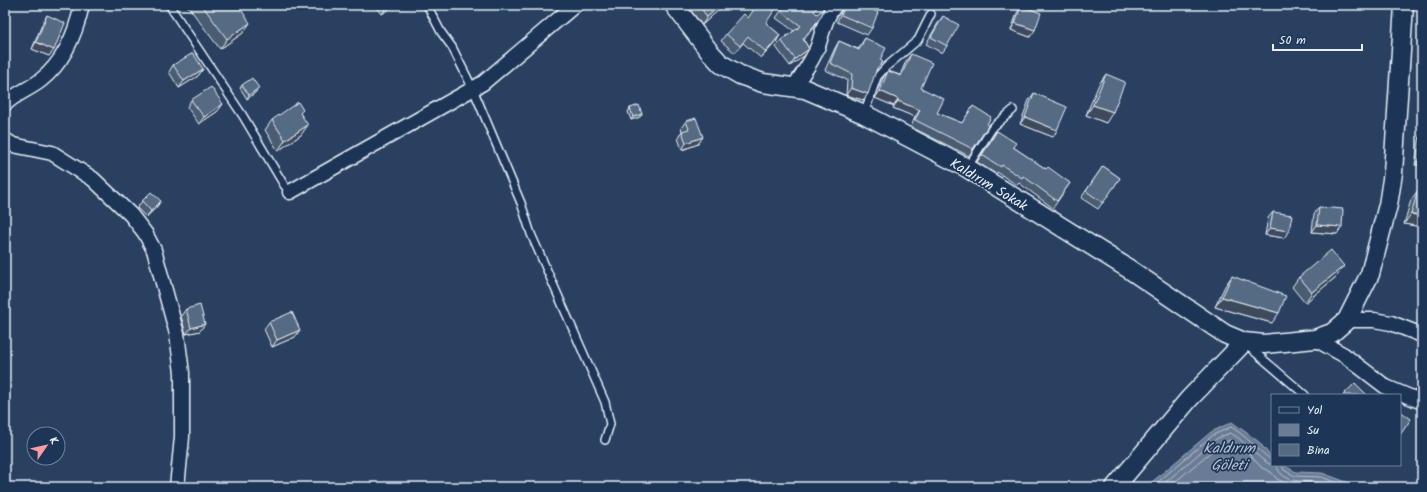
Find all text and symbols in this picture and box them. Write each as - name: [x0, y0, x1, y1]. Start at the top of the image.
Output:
- scale bar: [1273, 26, 1362, 52]
- text: 50 m: [1279, 31, 1306, 50]
- street label: Kaldırım Sokak: [945, 153, 1032, 217]
- legend: [1271, 394, 1401, 466]
- text: Yol: [1307, 401, 1322, 420]
- text: Su: [1307, 421, 1319, 440]
- north arrow: [26, 426, 66, 466]
- text: K: [44, 433, 63, 449]
- water label: Kaldırım Göleti: [1203, 437, 1256, 478]
- text: Bina: [1307, 441, 1330, 460]

